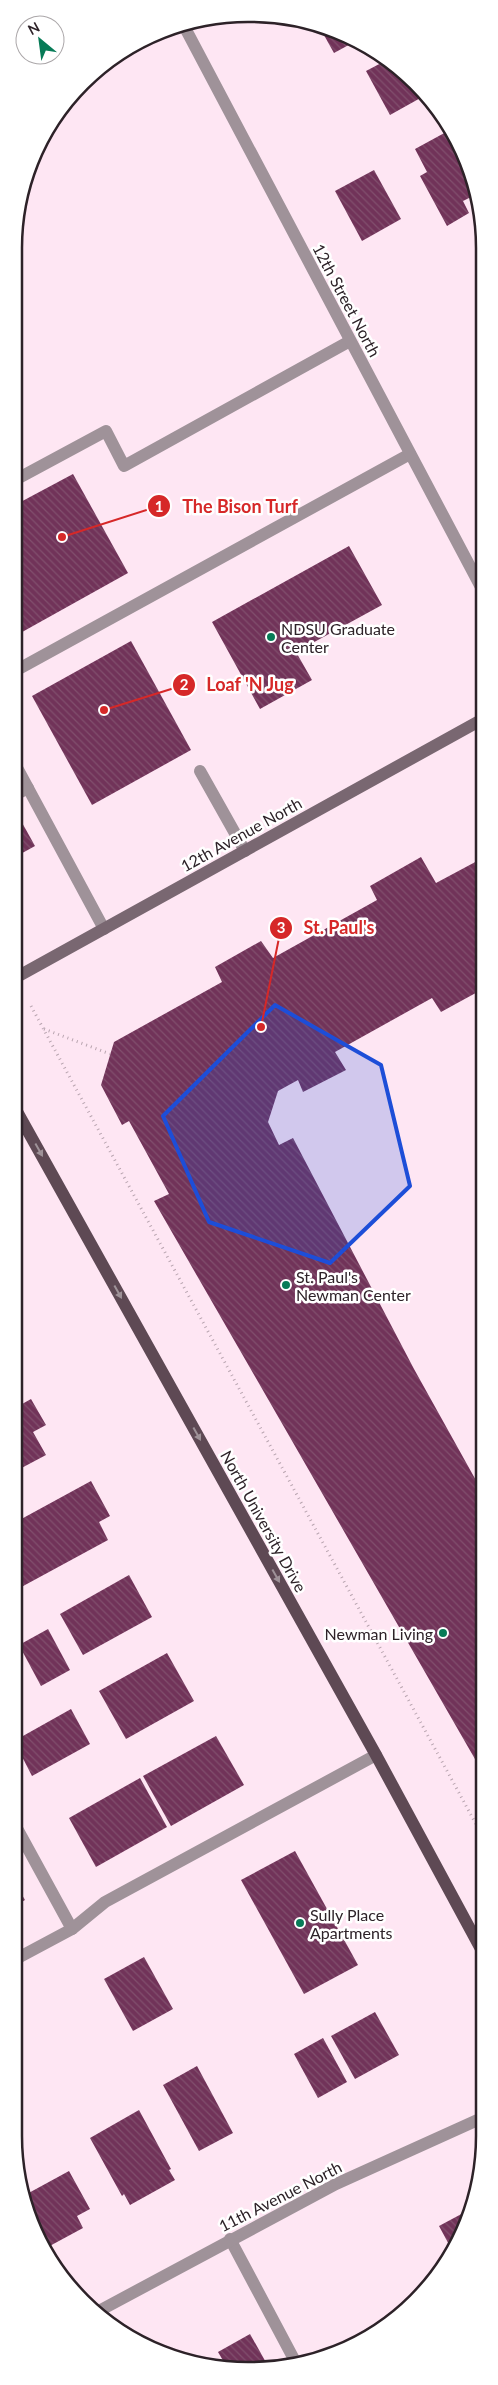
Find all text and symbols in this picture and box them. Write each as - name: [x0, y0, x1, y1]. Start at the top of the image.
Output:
- north arrow: [15, 15, 65, 65]
- text: N: [25, 18, 42, 38]
- street label: 12th Street North: [309, 240, 385, 360]
- callout: The Bison Turf: [147, 490, 308, 523]
- text: The Bison Turf: [182, 495, 298, 517]
- text: 1: [155, 497, 163, 515]
- place label: NDSU Graduate Center: [281, 619, 395, 656]
- marker: NDSU Graduate Center: [265, 631, 277, 643]
- callout: Loaf 'N Jug: [171, 668, 304, 701]
- text: Loaf 'N Jug: [206, 673, 294, 695]
- text: 2: [180, 675, 189, 693]
- street label: 12th Avenue North: [177, 793, 305, 875]
- callout: St. Paul's: [268, 911, 384, 944]
- text: St. Paul's: [304, 916, 375, 938]
- text: 3: [277, 918, 285, 936]
- one-way arrow: [34, 1143, 43, 1157]
- place label: St. Paul's Newman Center: [296, 1267, 411, 1304]
- marker: St. Paul's Newman Center: [280, 1279, 292, 1291]
- one-way arrow: [113, 1285, 122, 1299]
- one-way arrow: [193, 1427, 201, 1441]
- street label: North University Drive: [217, 1447, 311, 1595]
- one-way arrow: [272, 1569, 280, 1583]
- place label: Newman Living: [325, 1624, 433, 1643]
- marker: Newman Living: [437, 1627, 449, 1639]
- place label: Sully Place Apartments: [310, 1905, 392, 1942]
- marker: Sully Place Apartments: [294, 1917, 306, 1929]
- street label: 11th Avenue North: [215, 2157, 345, 2235]

